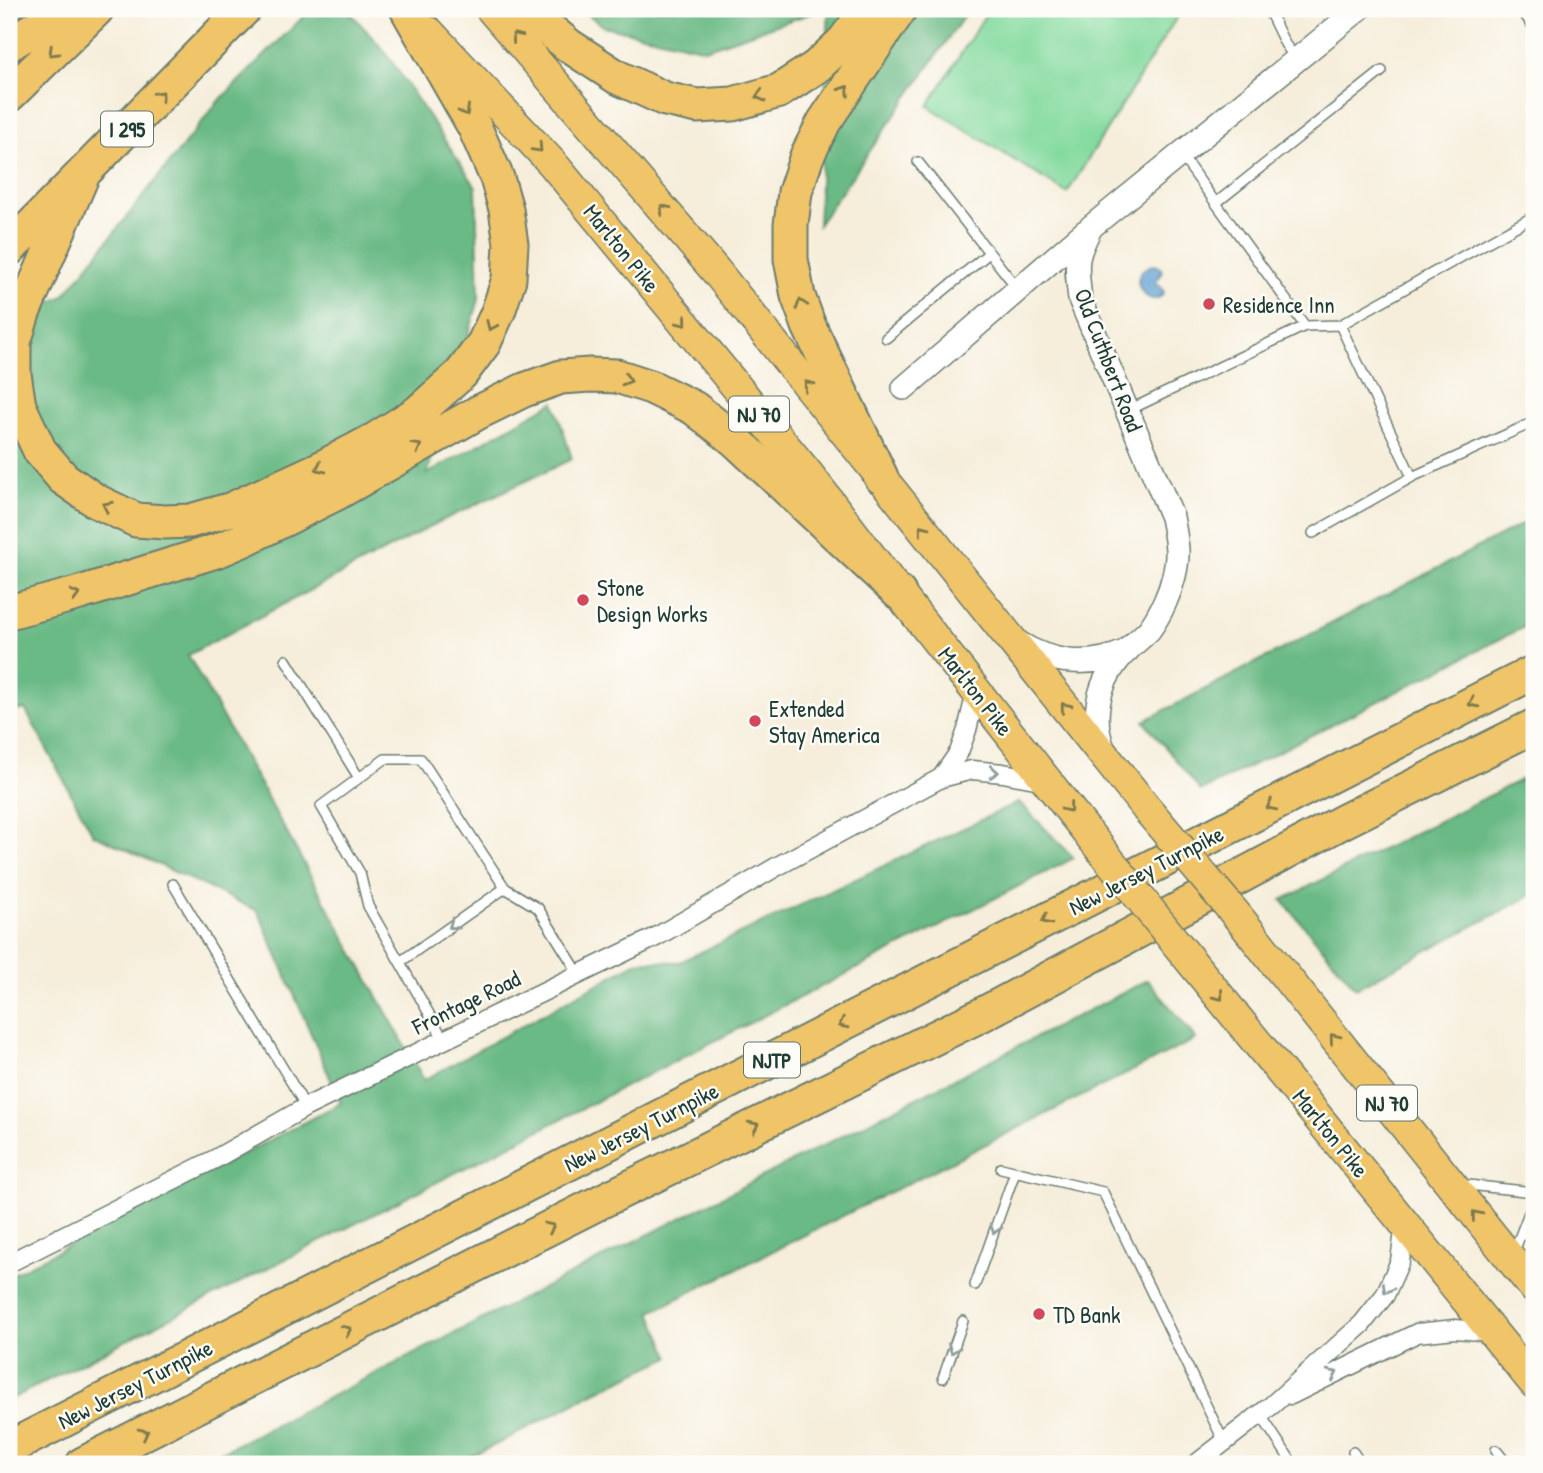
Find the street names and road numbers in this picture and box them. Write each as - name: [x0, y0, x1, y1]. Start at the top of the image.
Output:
- road number: I 295: [101, 111, 153, 146]
- street label: Marlton Pike: [577, 197, 667, 299]
- street label: Old Cuthbert Road: [1067, 284, 1151, 436]
- road number: NJ 70: [729, 396, 789, 432]
- street label: Marlton Pike: [931, 640, 1021, 742]
- street label: New Jersey Turnpike: [1063, 818, 1229, 922]
- street label: Frontage Road: [406, 963, 525, 1042]
- road number: NJTP: [744, 1042, 800, 1078]
- street label: New Jersey Turnpike: [558, 1075, 724, 1179]
- street label: Marlton Pike: [1286, 1082, 1376, 1184]
- road number: NJ 70: [1357, 1086, 1417, 1120]
- street label: New Jersey Turnpike: [52, 1332, 218, 1436]

